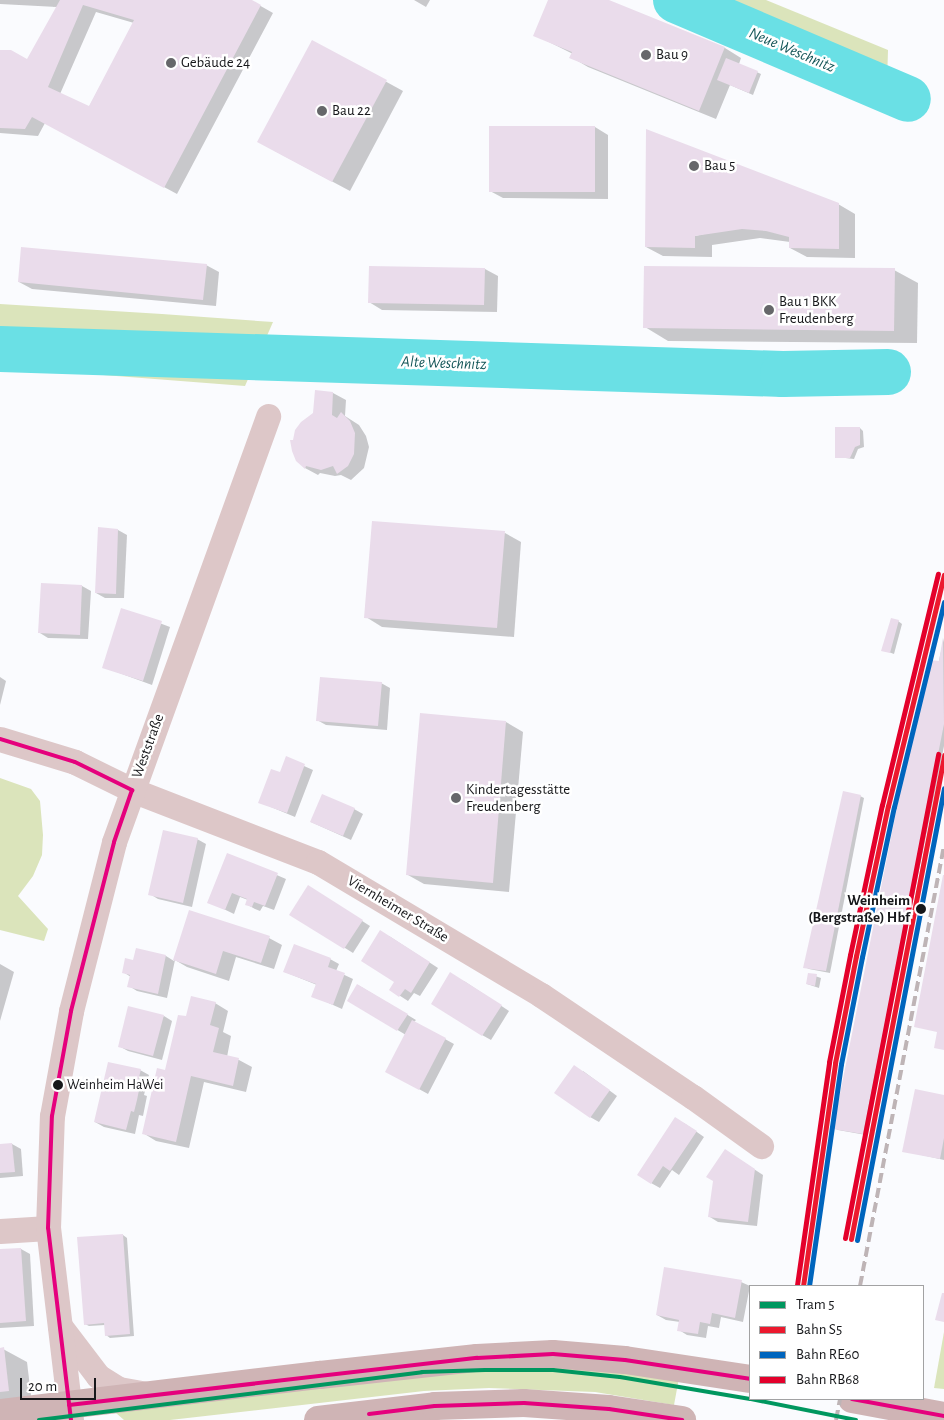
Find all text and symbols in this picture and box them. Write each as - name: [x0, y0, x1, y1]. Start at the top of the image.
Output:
- water label: Neue Weschnitz: [746, 23, 838, 77]
- place label: Bau 9: [656, 46, 688, 64]
- marker: Bau 9: [640, 49, 652, 61]
- place label: Gebäude 24: [181, 54, 250, 72]
- marker: Gebäude 24: [165, 57, 177, 69]
- place label: Bau 22: [332, 102, 371, 120]
- marker: Bau 22: [316, 105, 328, 117]
- place label: Bau 5: [704, 157, 735, 175]
- marker: Bau 5: [688, 160, 700, 172]
- place label: Bau 1 BKK Freudenberg: [779, 292, 854, 327]
- marker: Bau 1 BKK Freudenberg: [763, 304, 775, 316]
- water label: Alte Weschnitz: [401, 352, 487, 374]
- street label: Weststraße: [128, 711, 168, 781]
- place label: Kindertagesstätte Freudenberg: [466, 780, 570, 815]
- marker: Kindertagesstätte Freudenberg: [450, 792, 462, 804]
- street label: Viernheimer Straße: [344, 872, 452, 946]
- place label: Weinheim (Bergstraße) Hbf: [808, 891, 910, 926]
- marker: Weinheim (Bergstraße) Hbf: [914, 902, 928, 916]
- place label: Weinheim HaWei: [67, 1077, 163, 1093]
- marker: Weinheim HaWei: [53, 1080, 63, 1090]
- legend: [749, 1285, 924, 1400]
- text: Tram 5: [796, 1297, 835, 1312]
- text: Bahn S5: [796, 1322, 842, 1337]
- text: Bahn RE60: [796, 1347, 859, 1362]
- scale bar: [22, 1368, 99, 1400]
- text: Bahn RB68: [796, 1372, 859, 1387]
- text: 20 m: [28, 1379, 57, 1394]

